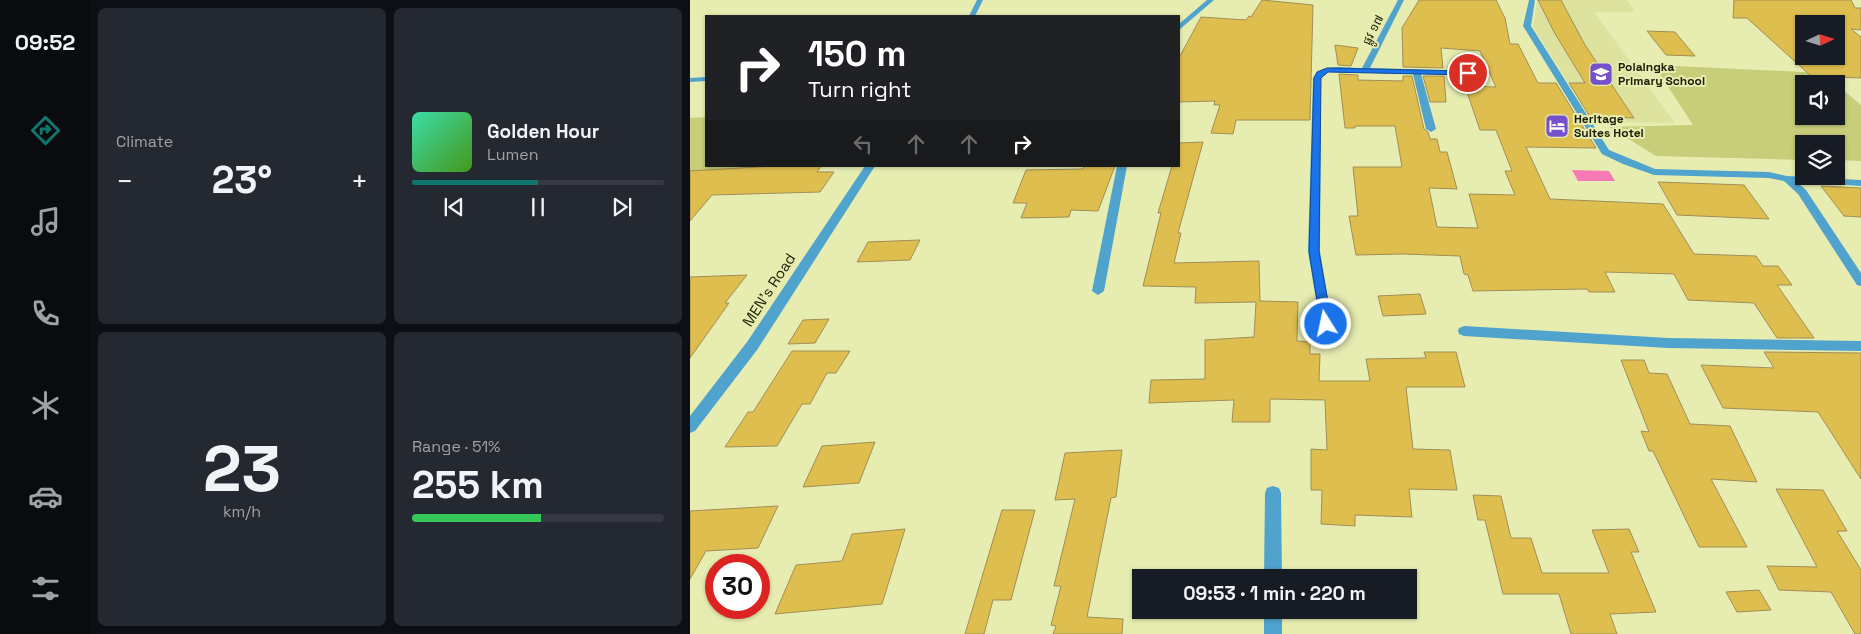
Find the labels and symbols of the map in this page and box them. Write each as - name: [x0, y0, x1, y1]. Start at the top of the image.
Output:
- street label: ផ្លូវ ១៧: [1359, 12, 1390, 49]
- north arrow: [1795, 15, 1845, 65]
- pin: [1447, 52, 1489, 94]
- place label: Polaingka Primary School: [1618, 59, 1705, 89]
- school or university icon: Polaingka Primary School: [1588, 61, 1614, 87]
- place label: Heritage Suites Hotel: [1574, 111, 1644, 141]
- hotel icon: Heritage Suites Hotel: [1544, 113, 1570, 139]
- street label: MEN's Road: [738, 249, 799, 330]
- position arrow: [1299, 297, 1351, 349]
- speed limit sign: 30: [705, 554, 770, 619]

